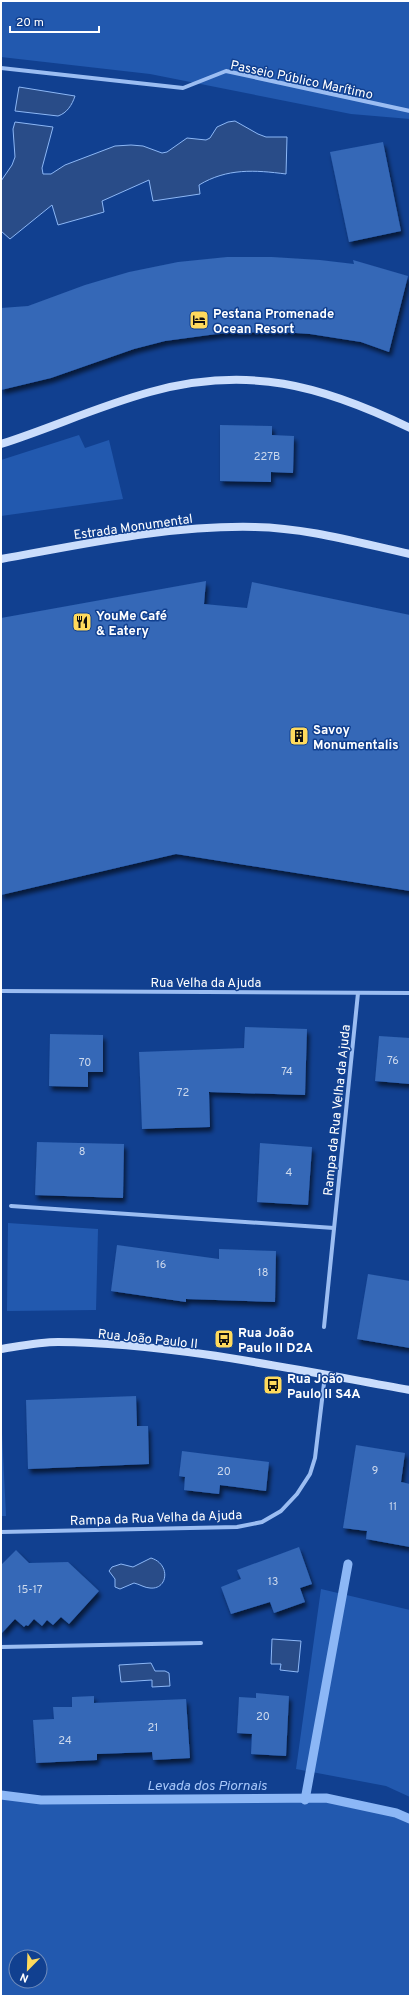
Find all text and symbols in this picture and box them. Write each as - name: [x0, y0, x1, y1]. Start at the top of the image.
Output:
- scale bar: [10, 8, 99, 34]
- text: 20 m: [16, 15, 44, 31]
- street label: Passeio Público Marítimo: [229, 58, 374, 104]
- place label: Pestana Promenade Ocean Resort: [213, 307, 334, 338]
- hotel icon: Pestana Promenade Ocean Resort: [188, 309, 210, 331]
- house number: 227B: [254, 450, 280, 464]
- street label: Estrada Monumental: [73, 512, 194, 544]
- place label: YouMe Café & Eatery: [96, 609, 167, 640]
- restaurant icon: YouMe Café & Eatery: [71, 611, 93, 633]
- place label: Savoy Monumentalis: [313, 723, 399, 754]
- building icon: Savoy Monumentalis: [288, 725, 310, 747]
- street label: Rua Velha da Ajuda: [151, 976, 261, 992]
- street label: Rampa da Rua Velha da Ajuda: [321, 1024, 355, 1197]
- house number: 76: [387, 1054, 399, 1068]
- house number: 70: [79, 1056, 91, 1070]
- house number: 74: [281, 1065, 293, 1079]
- house number: 72: [177, 1086, 189, 1100]
- house number: 8: [79, 1145, 85, 1159]
- house number: 4: [286, 1166, 293, 1180]
- house number: 16: [156, 1258, 166, 1272]
- house number: 18: [258, 1266, 268, 1280]
- place label: Rua João Paulo II D2A: [238, 1326, 313, 1357]
- street label: Rua João Paulo II: [97, 1327, 199, 1353]
- bus stop icon: Rua João Paulo II D2A: [213, 1328, 235, 1350]
- place label: Rua João Paulo II S4A: [287, 1372, 361, 1403]
- bus stop icon: Rua João Paulo II S4A: [262, 1374, 284, 1396]
- house number: 9: [372, 1464, 378, 1478]
- house number: 20: [217, 1465, 231, 1479]
- house number: 11: [389, 1500, 397, 1514]
- street label: Rampa da Rua Velha da Ajuda: [70, 1508, 242, 1530]
- house number: 13: [268, 1575, 278, 1589]
- house number: 15-17: [17, 1583, 43, 1597]
- house number: 20: [256, 1710, 270, 1724]
- house number: 21: [148, 1721, 158, 1735]
- house number: 24: [58, 1734, 72, 1748]
- water label: Levada dos Piornais: [147, 1778, 268, 1795]
- north arrow: [8, 1949, 48, 1989]
- text: N: [18, 1969, 31, 1985]

